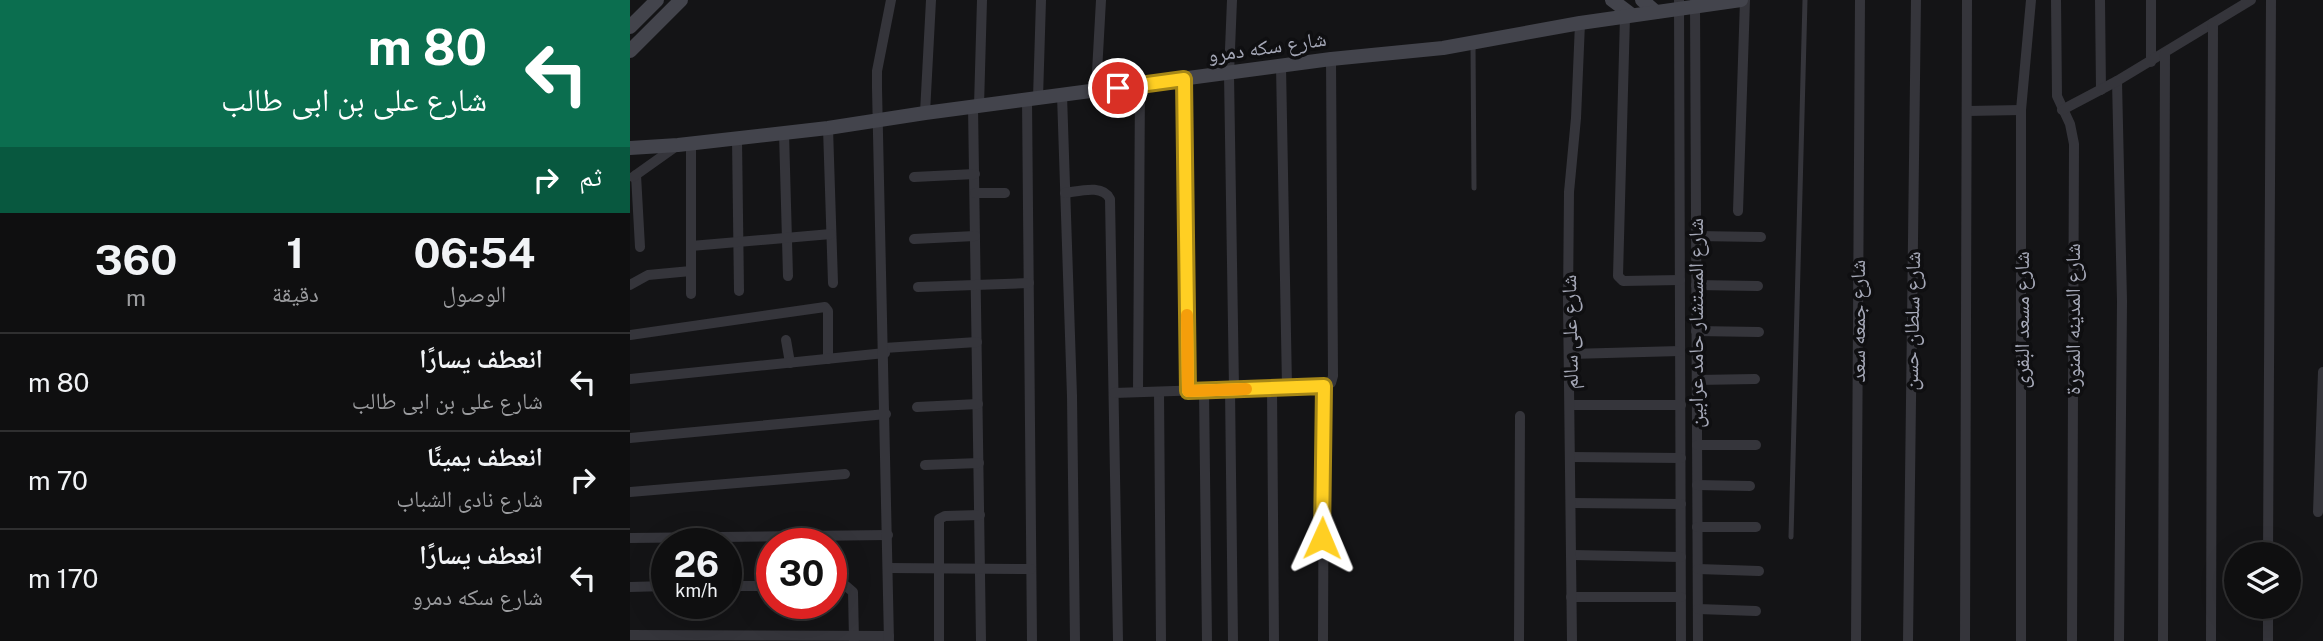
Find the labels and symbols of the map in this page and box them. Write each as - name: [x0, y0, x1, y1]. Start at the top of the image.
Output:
- street label: شارع سكه دمرو: [1206, 26, 1328, 68]
- pin: [1088, 58, 1148, 118]
- street label: شارع المستشار حامد عرابين: [1683, 218, 1709, 428]
- street label: شارع المدينه المنورة: [2060, 243, 2086, 395]
- street label: شارع سلطان حسن: [1898, 251, 1926, 391]
- street label: شارع مسعد البقرى: [2009, 251, 2035, 389]
- street label: شارع جمعه سعد: [1845, 260, 1871, 382]
- street label: شارع على سالم: [1556, 274, 1585, 390]
- position arrow: [1285, 501, 1359, 575]
- speed limit sign: 30: [756, 528, 847, 619]

